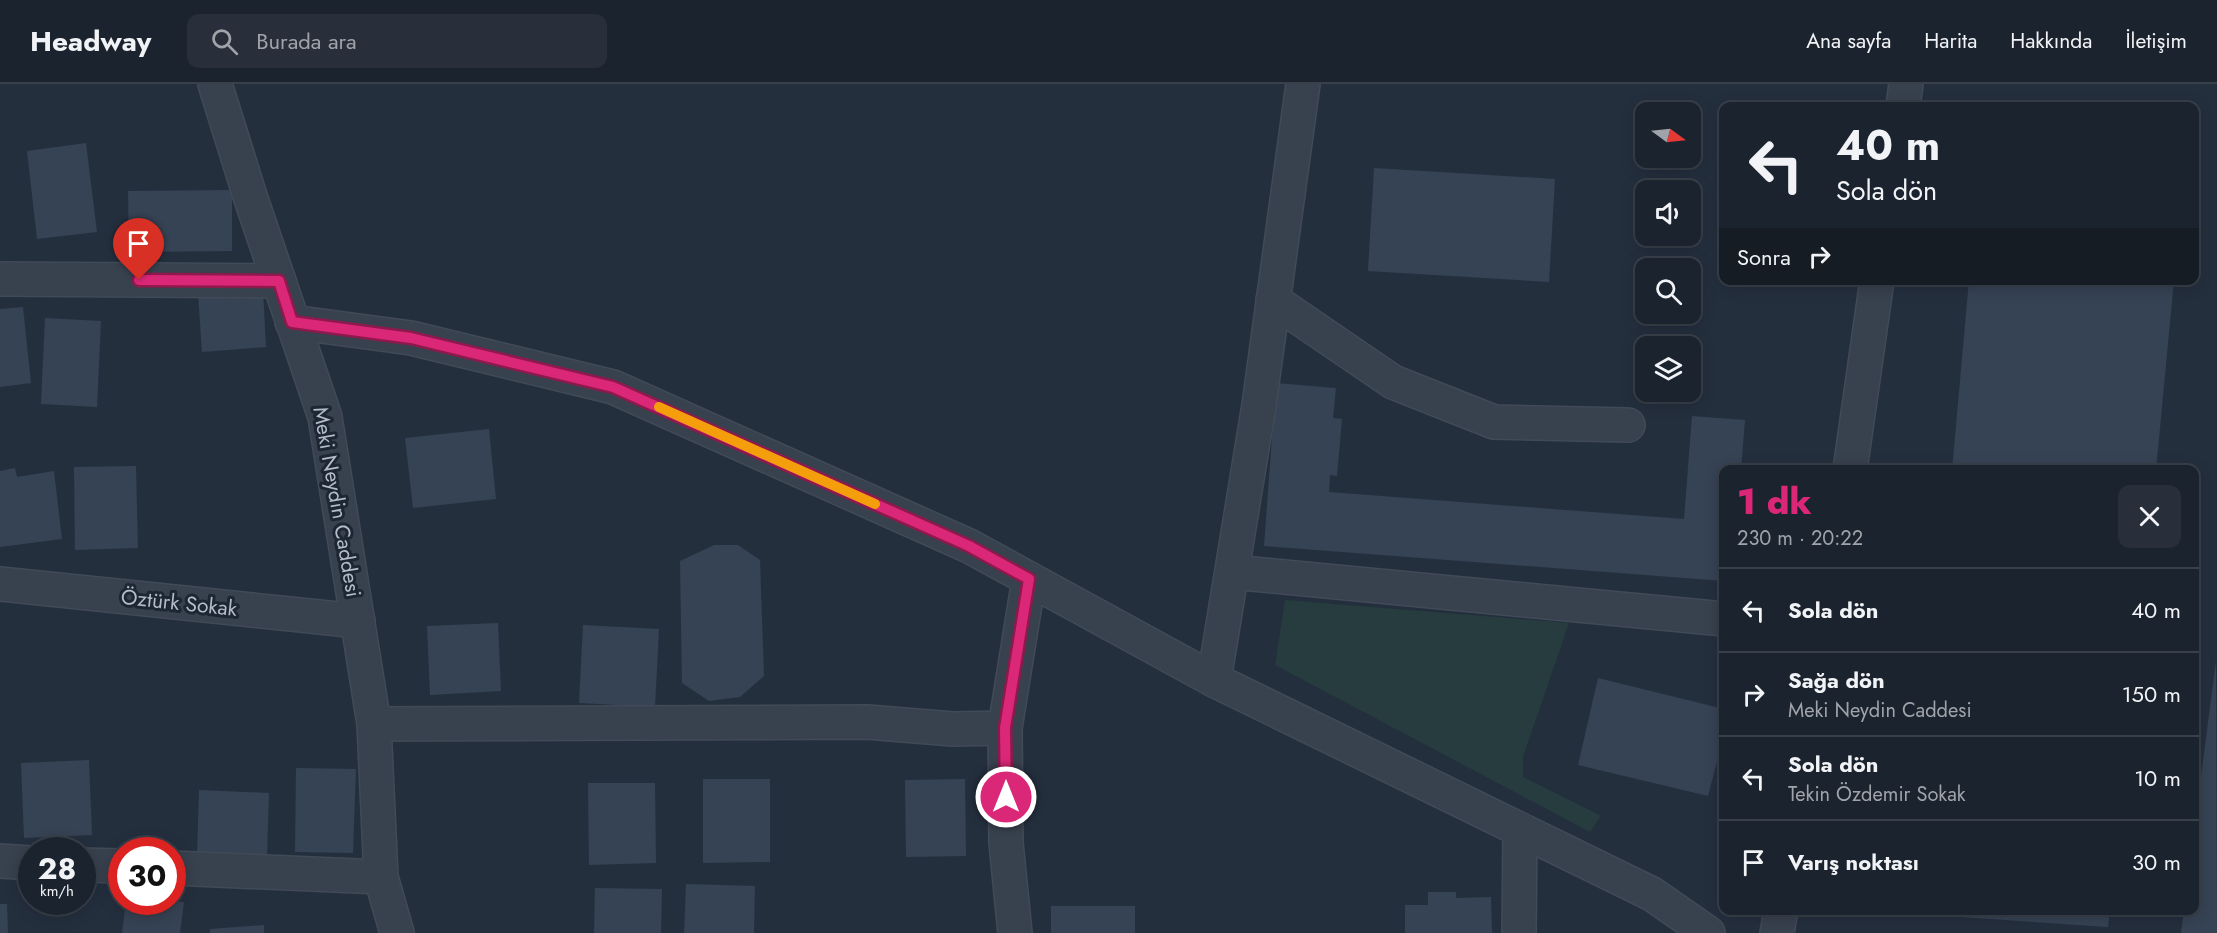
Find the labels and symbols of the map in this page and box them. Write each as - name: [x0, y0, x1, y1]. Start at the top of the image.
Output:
- north arrow: [1635, 102, 1701, 168]
- pin: [113, 218, 164, 280]
- street label: Meki Neydin Caddesi: [305, 404, 369, 600]
- street label: Öztürk Sokak: [119, 582, 239, 624]
- position arrow: [974, 765, 1038, 829]
- speed limit sign: 30: [108, 837, 186, 915]

